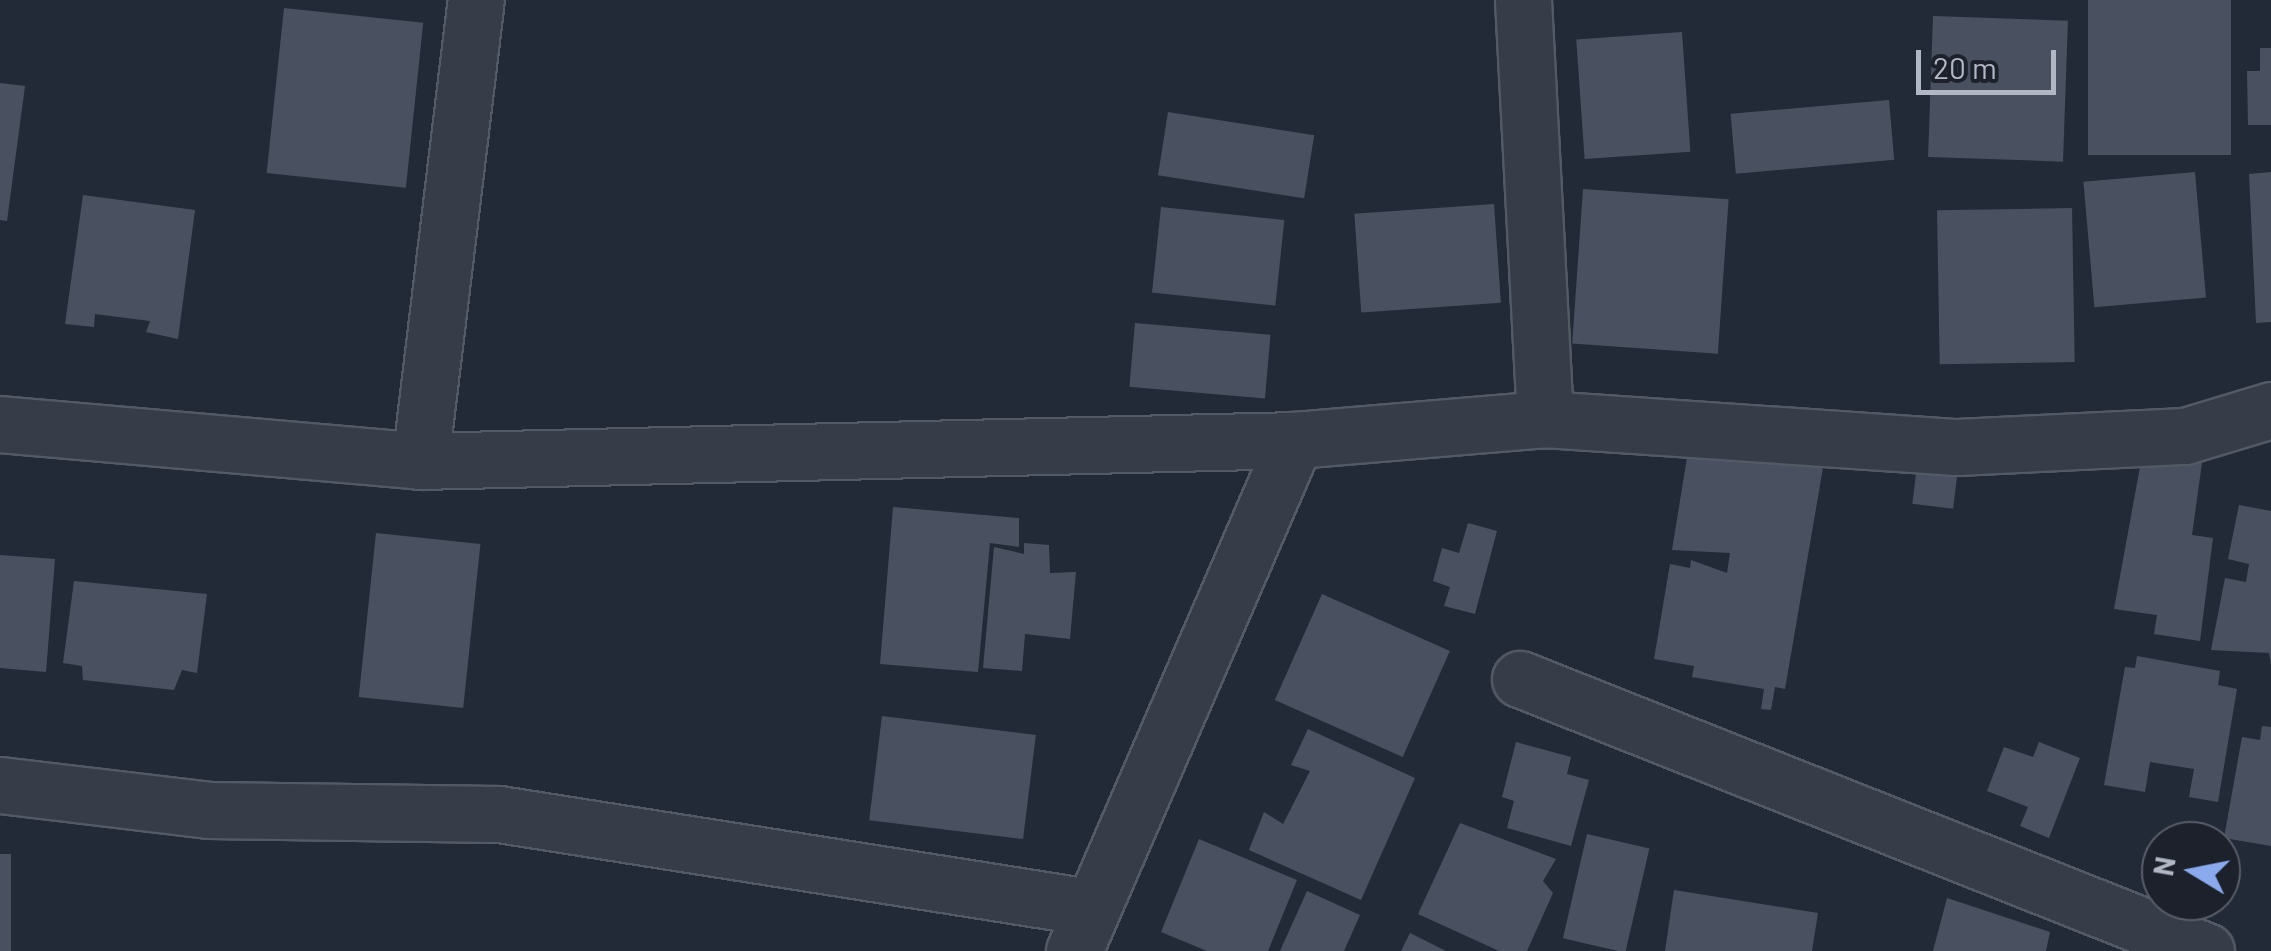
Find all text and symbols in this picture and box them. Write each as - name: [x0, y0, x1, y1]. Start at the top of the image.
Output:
- scale bar: [1921, 30, 2061, 92]
- text: 20 m: [1933, 49, 1997, 85]
- north arrow: [2141, 821, 2241, 921]
- text: N: [2145, 854, 2182, 878]

